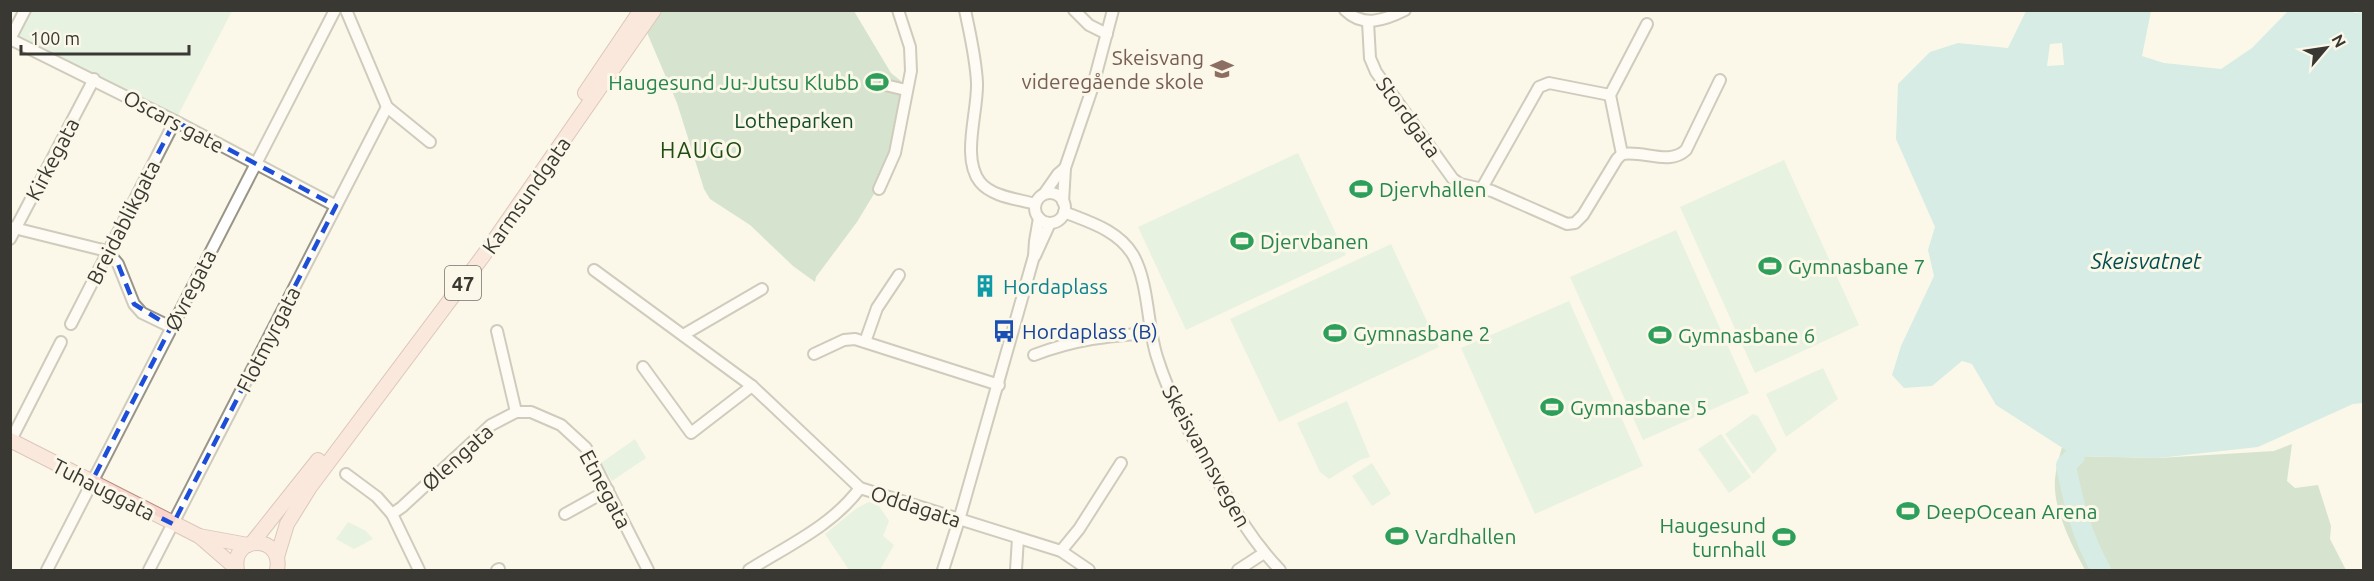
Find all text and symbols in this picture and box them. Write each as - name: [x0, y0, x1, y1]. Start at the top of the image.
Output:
- scale bar: [21, 18, 189, 56]
- north arrow: [2296, 18, 2356, 78]
- text: 100 m: [30, 28, 80, 48]
- text: N: [2328, 31, 2350, 50]
- place label: Skeisvang videregående skole: [1021, 45, 1204, 93]
- school or university icon: Skeisvang videregående skole: [1209, 56, 1235, 82]
- sports icon: Haugesund Ju-Jutsu Klubb: [864, 69, 890, 95]
- place label: Haugesund Ju-Jutsu Klubb: [608, 70, 859, 94]
- street label: Stordgata: [1372, 72, 1446, 162]
- street label: Oscars gate: [120, 84, 228, 158]
- park label: Lotheparken: [734, 108, 854, 132]
- street label: Kirkegata: [20, 114, 84, 204]
- street label: Karmsundgata: [477, 132, 575, 258]
- district label: HAUGO: [660, 137, 744, 162]
- street label: Breidablikgata: [81, 156, 165, 288]
- sports icon: Djervhallen: [1348, 176, 1374, 202]
- place label: Djervhallen: [1379, 177, 1487, 201]
- sports icon: Djervbanen: [1229, 228, 1255, 254]
- place label: Djervbanen: [1260, 229, 1369, 253]
- street label: Øvregata: [159, 245, 221, 335]
- water label: Skeisvatnet: [2090, 248, 2202, 273]
- sports icon: Gymnasbane 7: [1757, 253, 1783, 279]
- place label: Gymnasbane 7: [1788, 254, 1925, 278]
- road number: 47: [445, 266, 481, 300]
- building icon: Hordaplass: [972, 273, 998, 299]
- place label: Hordaplass: [1003, 274, 1108, 298]
- street label: Flotmyrgata: [231, 282, 305, 396]
- bus stop icon: Hordaplass (B): [991, 318, 1017, 344]
- place label: Hordaplass (B): [1022, 319, 1158, 343]
- sports icon: Gymnasbane 2: [1322, 320, 1348, 346]
- place label: Gymnasbane 2: [1353, 321, 1490, 345]
- sports icon: Gymnasbane 6: [1647, 322, 1673, 348]
- place label: Gymnasbane 6: [1678, 323, 1815, 347]
- street label: Skeisvannsvegen: [1158, 381, 1256, 531]
- sports icon: Gymnasbane 5: [1539, 394, 1565, 420]
- place label: Gymnasbane 5: [1570, 395, 1707, 419]
- street label: Ølengata: [417, 419, 497, 495]
- street label: Etnegata: [575, 446, 637, 532]
- street label: Tuhauggata: [49, 453, 159, 525]
- street label: Oddagata: [868, 480, 964, 532]
- sports icon: DeepOcean Arena: [1895, 498, 1921, 524]
- place label: DeepOcean Arena: [1926, 499, 2097, 523]
- place label: Haugesund turnhall: [1660, 513, 1766, 561]
- sports icon: Vardhallen: [1384, 523, 1410, 549]
- place label: Vardhallen: [1415, 524, 1516, 548]
- sports icon: Haugesund turnhall: [1771, 524, 1797, 550]

